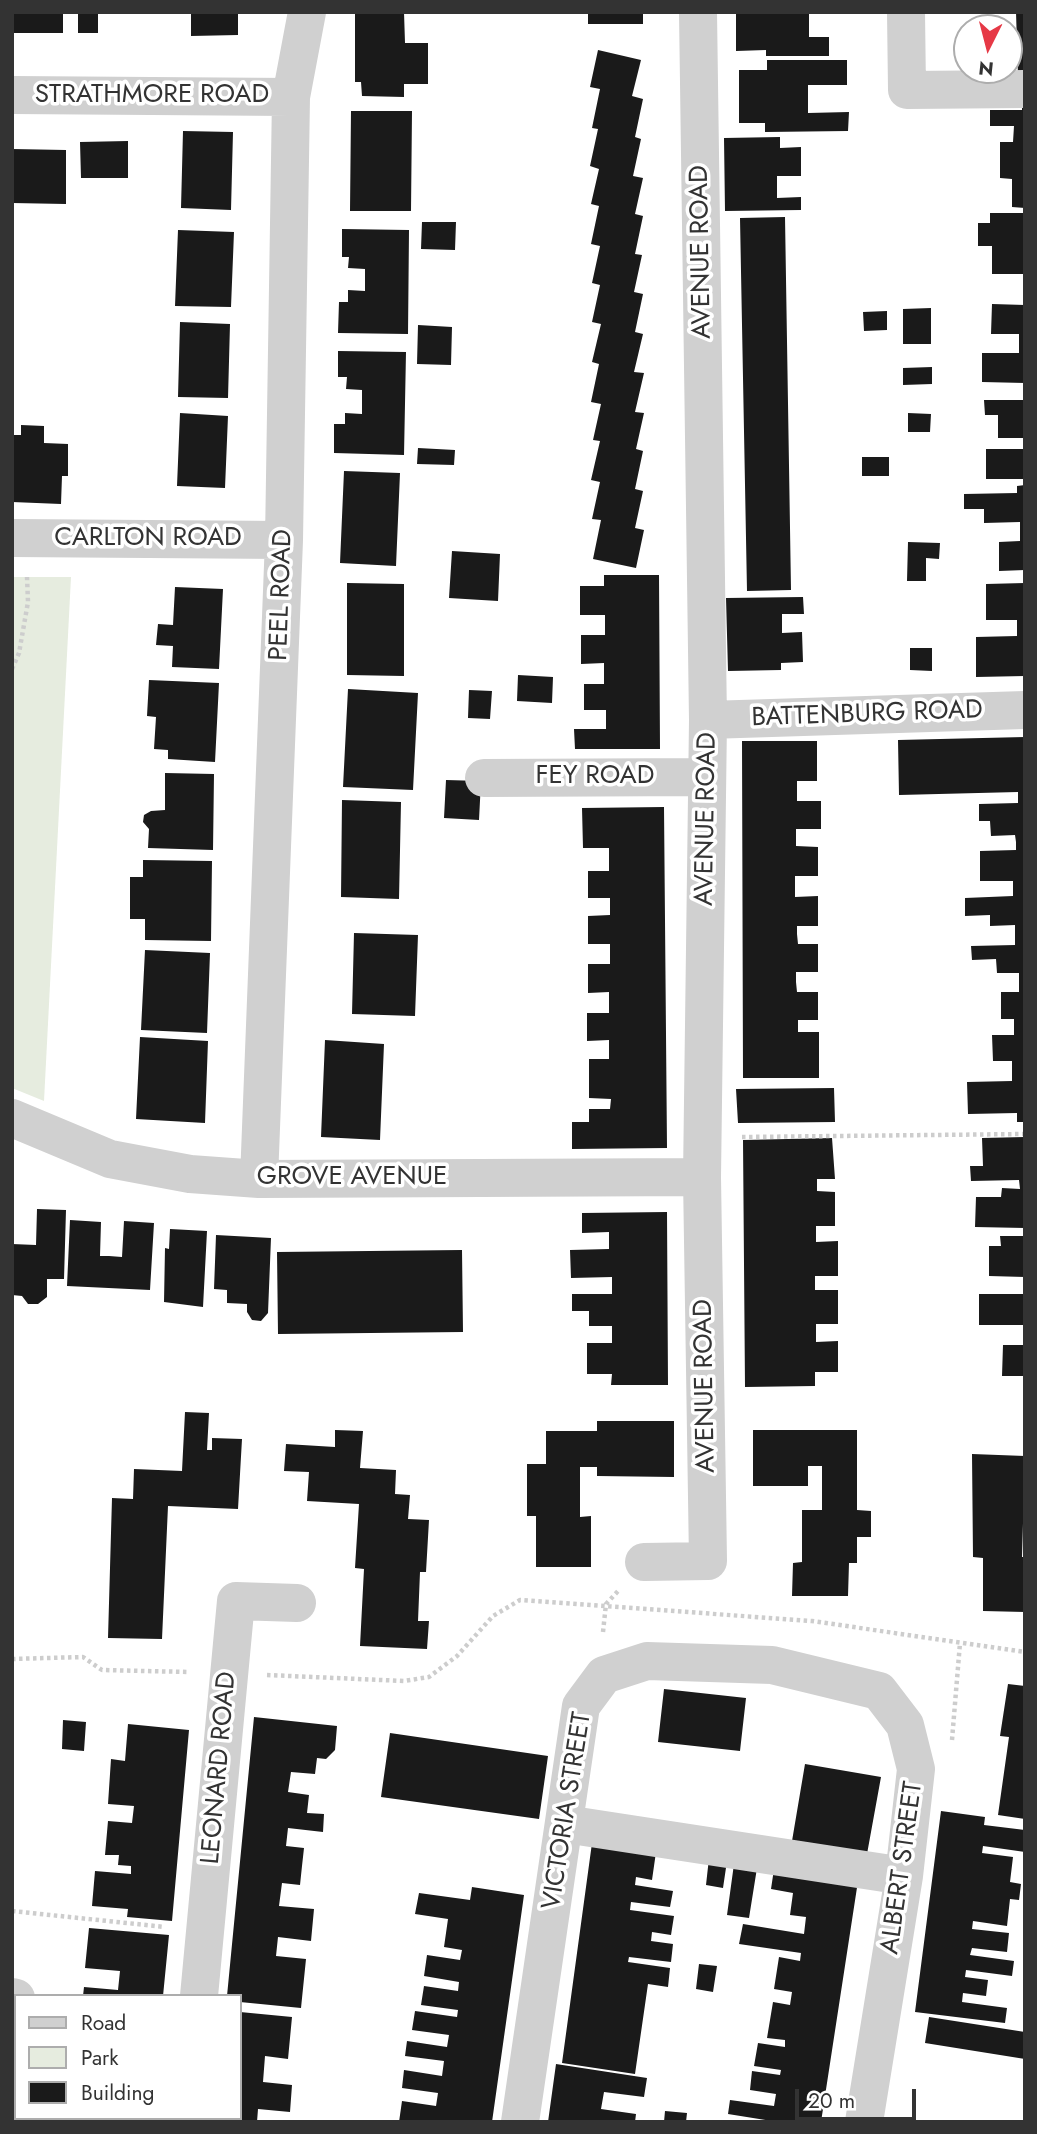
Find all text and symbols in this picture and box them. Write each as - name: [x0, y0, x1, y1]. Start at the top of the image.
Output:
- north arrow: [953, 14, 1023, 84]
- text: N: [977, 54, 995, 83]
- street label: STRATHMORE ROAD: [35, 80, 269, 112]
- street label: AVENUE ROAD: [685, 165, 719, 339]
- street label: CARLTON ROAD: [54, 523, 242, 555]
- street label: PEEL ROAD: [264, 529, 300, 661]
- street label: BATTENBURG ROAD: [751, 695, 983, 735]
- street label: AVENUE ROAD: [690, 732, 724, 906]
- street label: FEY ROAD: [536, 761, 654, 793]
- street label: GROVE AVENUE: [257, 1162, 447, 1194]
- street label: AVENUE ROAD: [689, 1299, 723, 1473]
- street label: LEONARD ROAD: [196, 1670, 244, 1866]
- street label: VICTORIA STREET: [537, 1710, 599, 1912]
- street label: ALBERT STREET: [875, 1780, 931, 1956]
- legend: [14, 1994, 242, 2120]
- text: Road: [81, 2008, 126, 2038]
- text: Park: [81, 2043, 118, 2073]
- scale bar: [799, 2074, 920, 2118]
- text: Building: [81, 2078, 154, 2108]
- text: 20 m: [808, 2086, 855, 2116]

